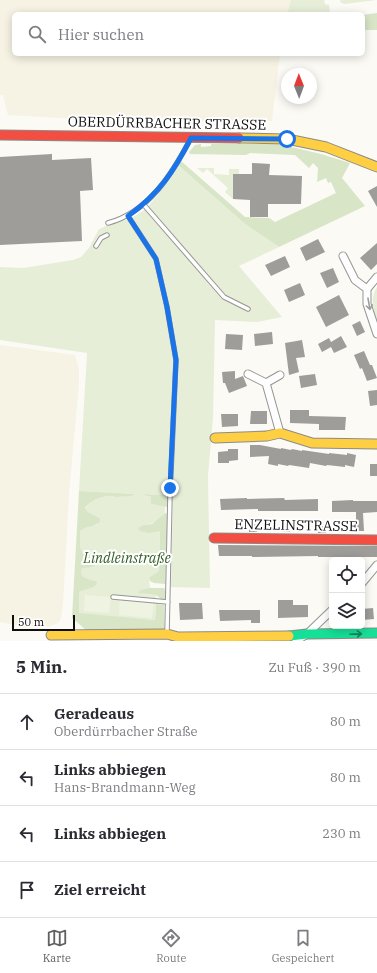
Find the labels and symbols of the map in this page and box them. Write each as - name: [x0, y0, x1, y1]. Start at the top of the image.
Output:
- north arrow: [281, 68, 317, 104]
- street label: OBERDÜRRBACHER STRASSE: [68, 112, 266, 134]
- route start: [278, 130, 296, 148]
- one-way arrow: [365, 297, 373, 310]
- route end: [161, 479, 179, 497]
- street label: ENZELINSTRASSE: [234, 515, 358, 535]
- park label: Lindleinstraße: [82, 549, 172, 567]
- scale bar: [12, 613, 75, 632]
- one-way arrow: [349, 630, 362, 638]

